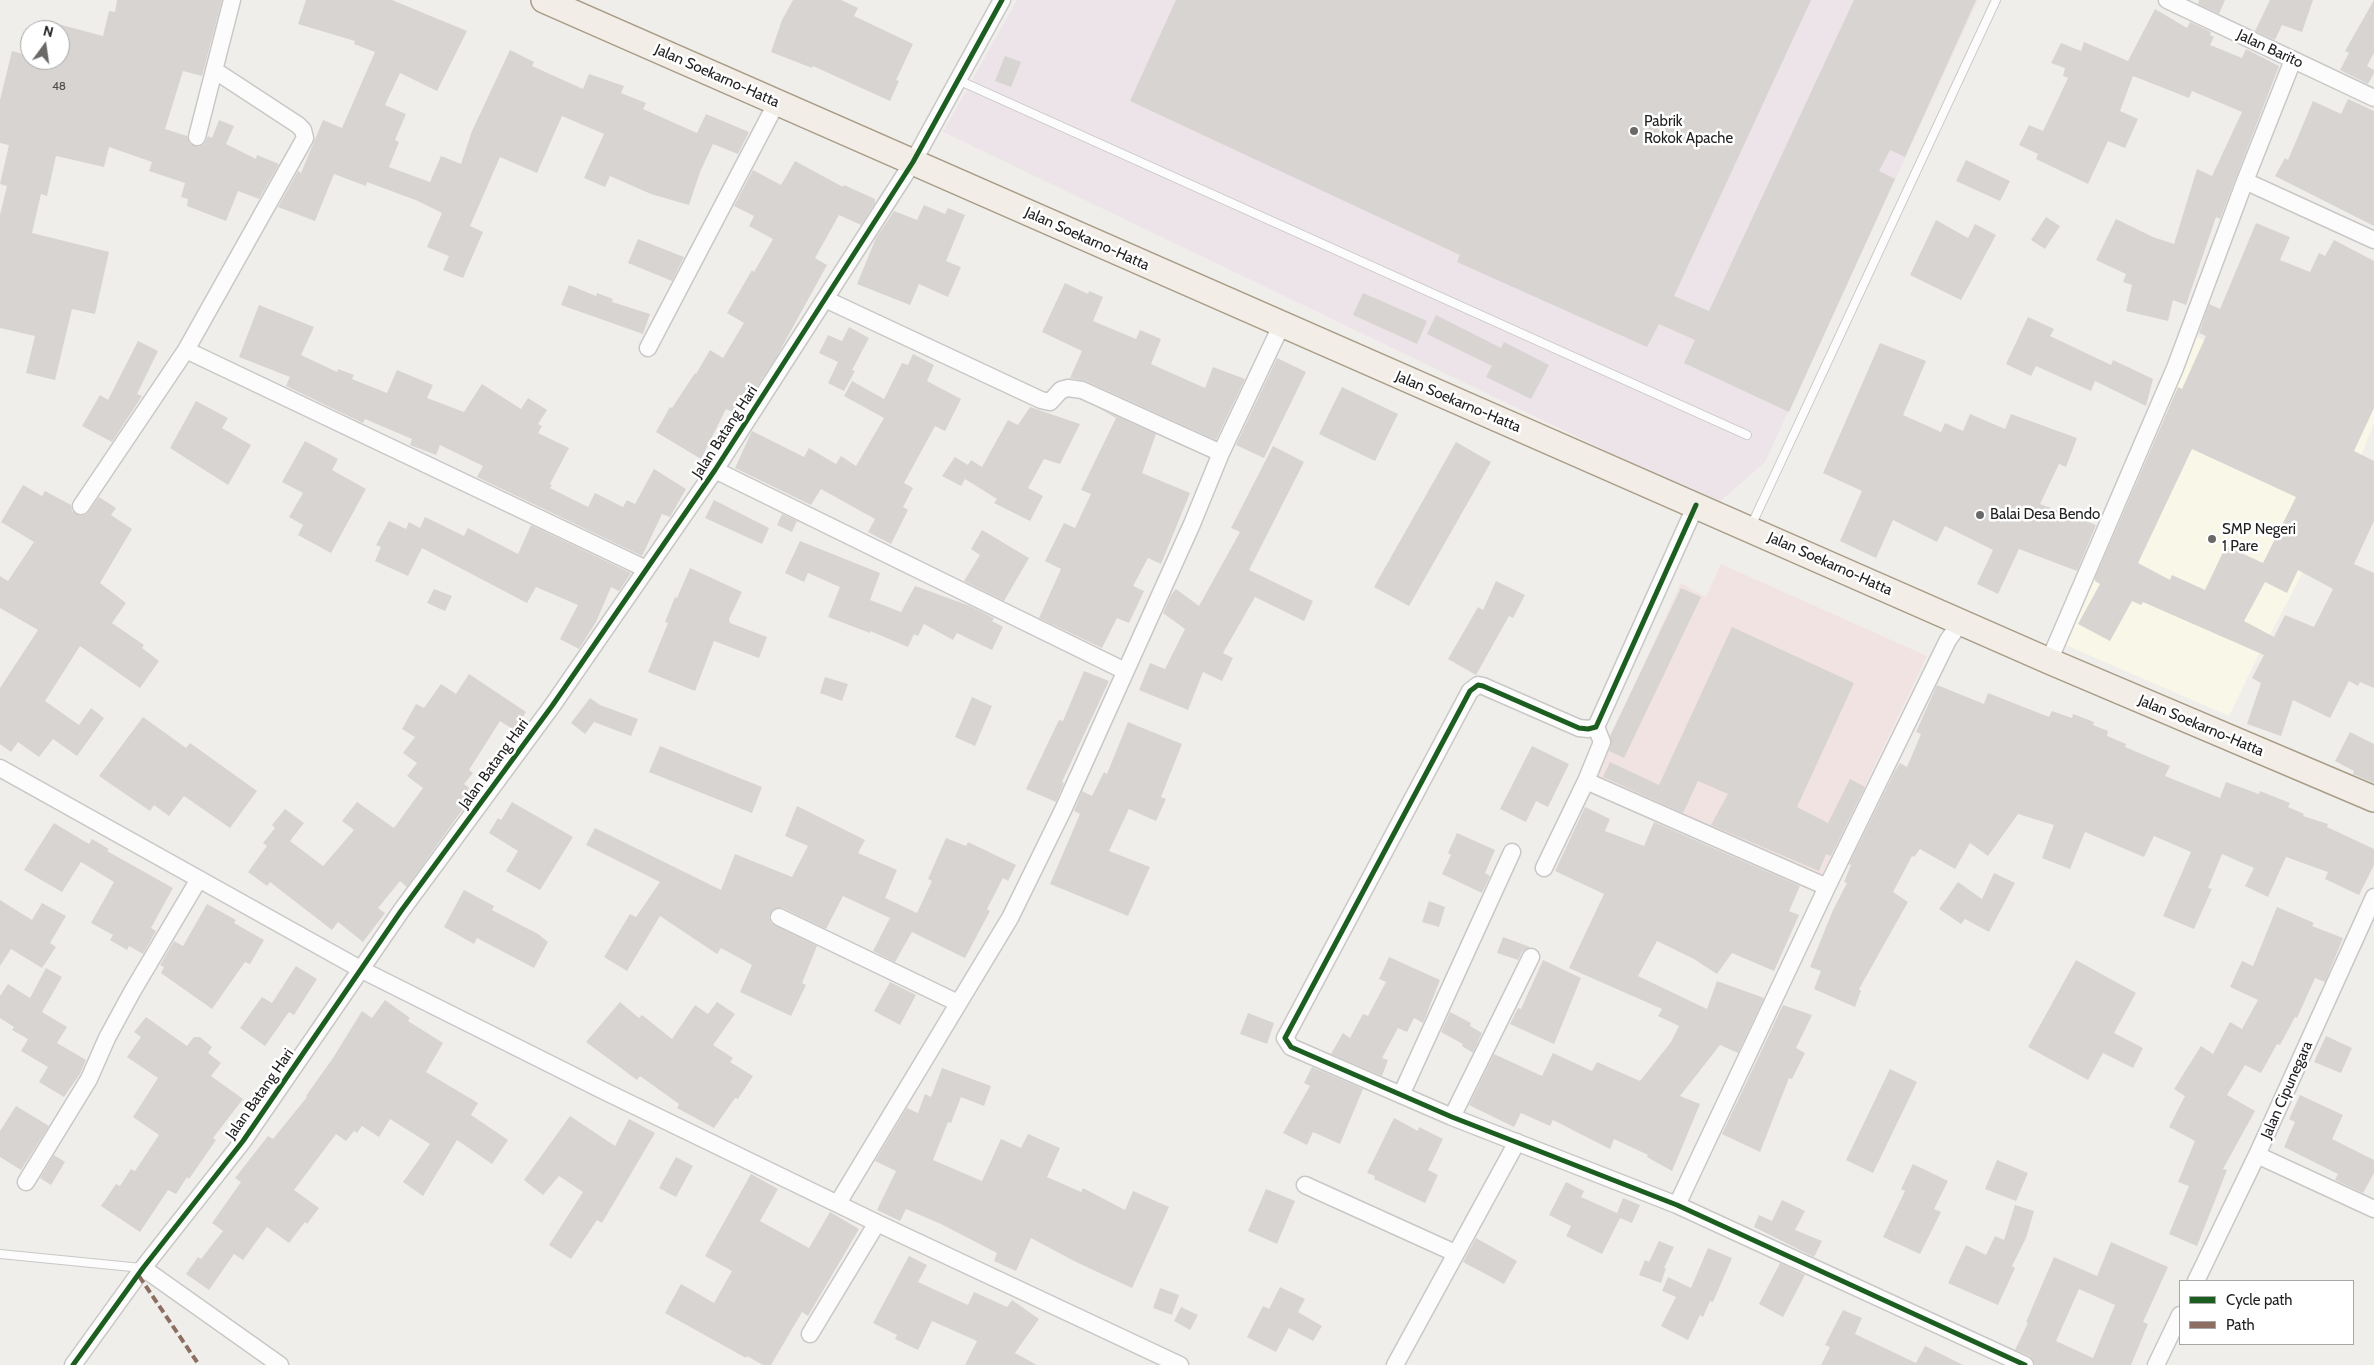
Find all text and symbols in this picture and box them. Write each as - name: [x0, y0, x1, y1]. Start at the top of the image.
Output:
- north arrow: [20, 20, 70, 70]
- text: N: [41, 21, 55, 41]
- street label: Jalan Barito: [2234, 26, 2306, 72]
- street label: Jalan Soekarno-Hatta: [652, 40, 782, 112]
- house number: 48: [52, 79, 66, 93]
- place label: Pabrik Rokok Apache: [1644, 113, 1733, 148]
- marker: Pabrik Rokok Apache: [1628, 125, 1640, 137]
- street label: Jalan Soekarno-Hatta: [1022, 203, 1152, 275]
- street label: Jalan Soekarno-Hatta: [1393, 367, 1523, 437]
- street label: Jalan Batang Hari: [688, 382, 762, 482]
- place label: Balai Desa Bendo: [1990, 506, 2100, 524]
- marker: Balai Desa Bendo: [1974, 509, 1986, 521]
- place label: SMP Negeri 1 Pare: [2222, 521, 2296, 556]
- street label: Jalan Soekarno-Hatta: [1765, 528, 1895, 600]
- marker: SMP Negeri 1 Pare: [2206, 533, 2218, 545]
- street label: Jalan Soekarno-Hatta: [2136, 691, 2266, 761]
- street label: Jalan Batang Hari: [455, 716, 533, 812]
- street label: Jalan Cipunegara: [2257, 1038, 2317, 1142]
- street label: Jalan Batang Hari: [222, 1045, 298, 1143]
- legend: [2179, 1280, 2354, 1345]
- text: Cycle path: [2226, 1291, 2292, 1309]
- text: Path: [2226, 1316, 2255, 1334]

